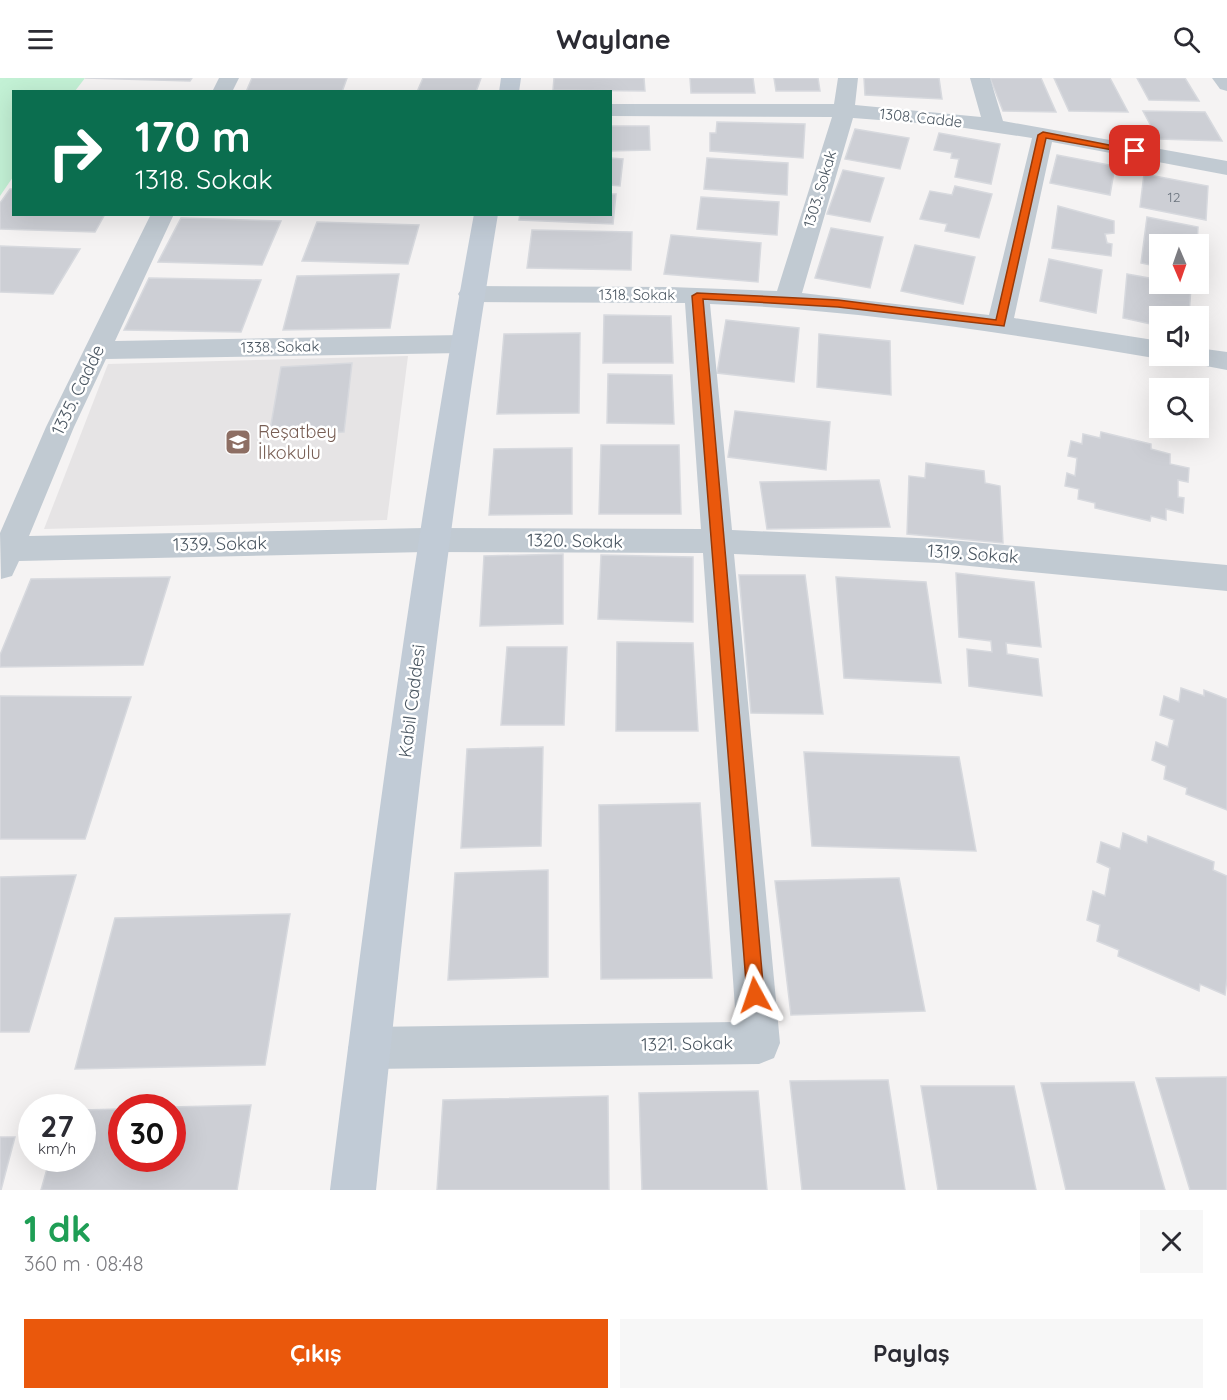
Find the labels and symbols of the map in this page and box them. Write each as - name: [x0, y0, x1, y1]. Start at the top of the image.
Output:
- street label: 1308. Cadde: [879, 104, 963, 131]
- pin: [1109, 125, 1160, 176]
- street label: 1303. Sokak: [799, 148, 840, 230]
- house number: 12: [1168, 188, 1181, 206]
- north arrow: [1149, 234, 1209, 294]
- street label: 1318. Sokak: [599, 285, 675, 304]
- street label: 1338. Sokak: [240, 336, 320, 357]
- street label: 1335. Cadde: [46, 341, 109, 439]
- place label: Reşatbey İlkokulu: [258, 420, 337, 464]
- school or university icon: Reşatbey İlkokulu: [223, 427, 253, 457]
- street label: 1320. Sokak: [527, 528, 623, 553]
- street label: 1339. Sokak: [173, 531, 267, 556]
- street label: 1319. Sokak: [927, 539, 1019, 568]
- street label: Kabil Caddesi: [393, 643, 430, 759]
- position arrow: [723, 963, 787, 1027]
- street label: 1321. Sokak: [641, 1031, 733, 1056]
- speed limit sign: 30: [108, 1094, 186, 1172]

